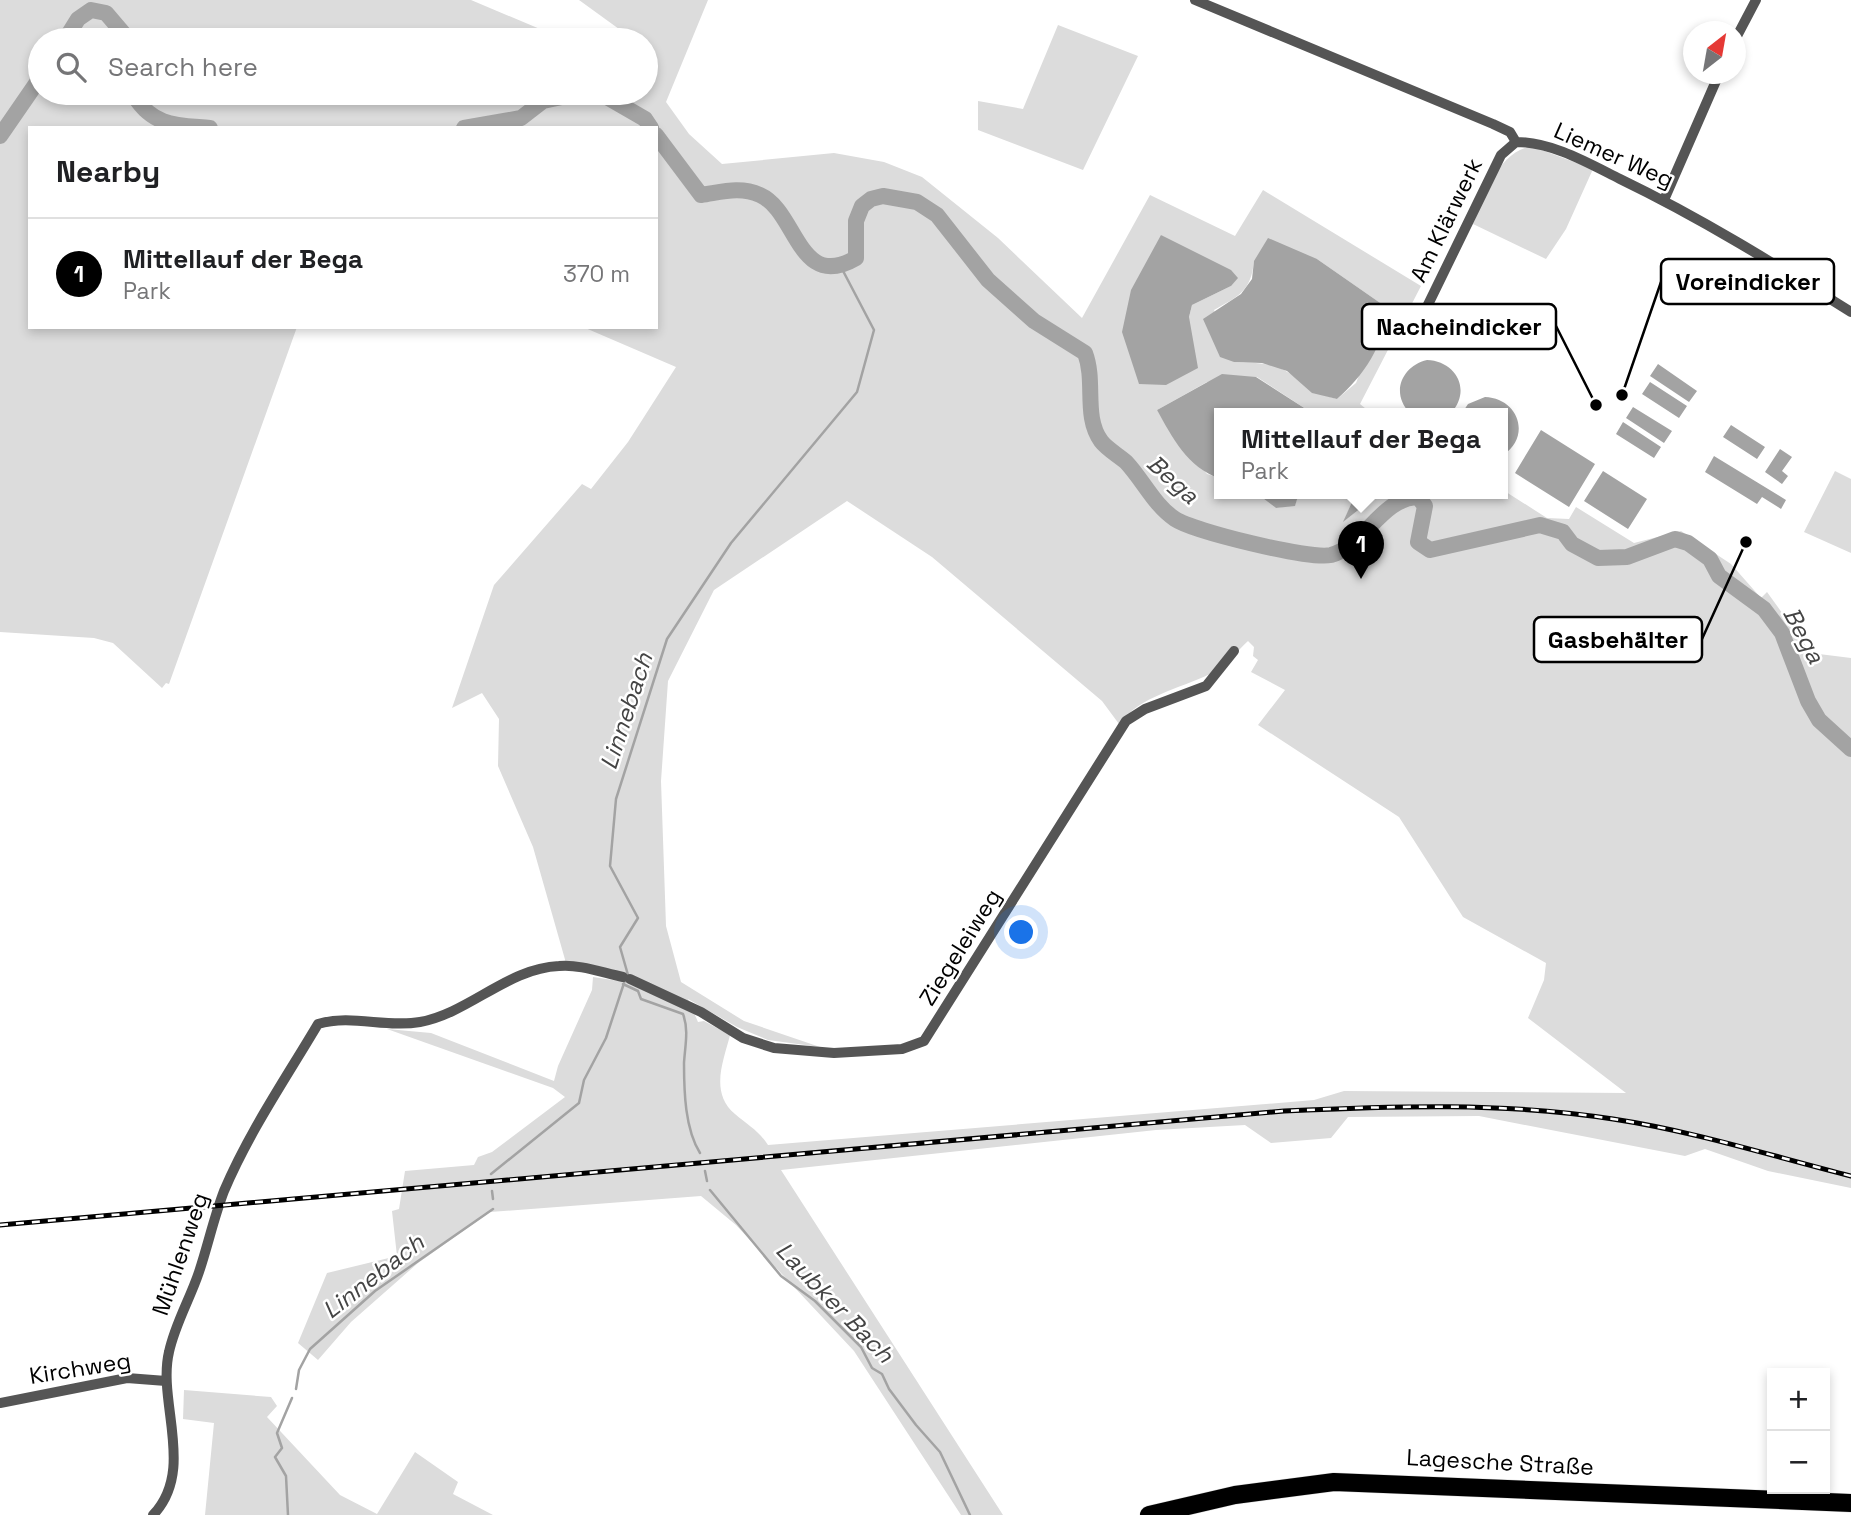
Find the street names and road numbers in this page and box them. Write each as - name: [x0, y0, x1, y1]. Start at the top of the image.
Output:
- street label: Liemer Weg: [1550, 115, 1678, 195]
- street label: Am Klärwerk: [1403, 153, 1489, 287]
- street label: Ziegeleiweg: [912, 883, 1008, 1011]
- street label: Mühlenweg: [145, 1189, 215, 1319]
- street label: Kirchweg: [27, 1345, 133, 1391]
- street label: Lagesche Straße: [1406, 1442, 1594, 1482]

